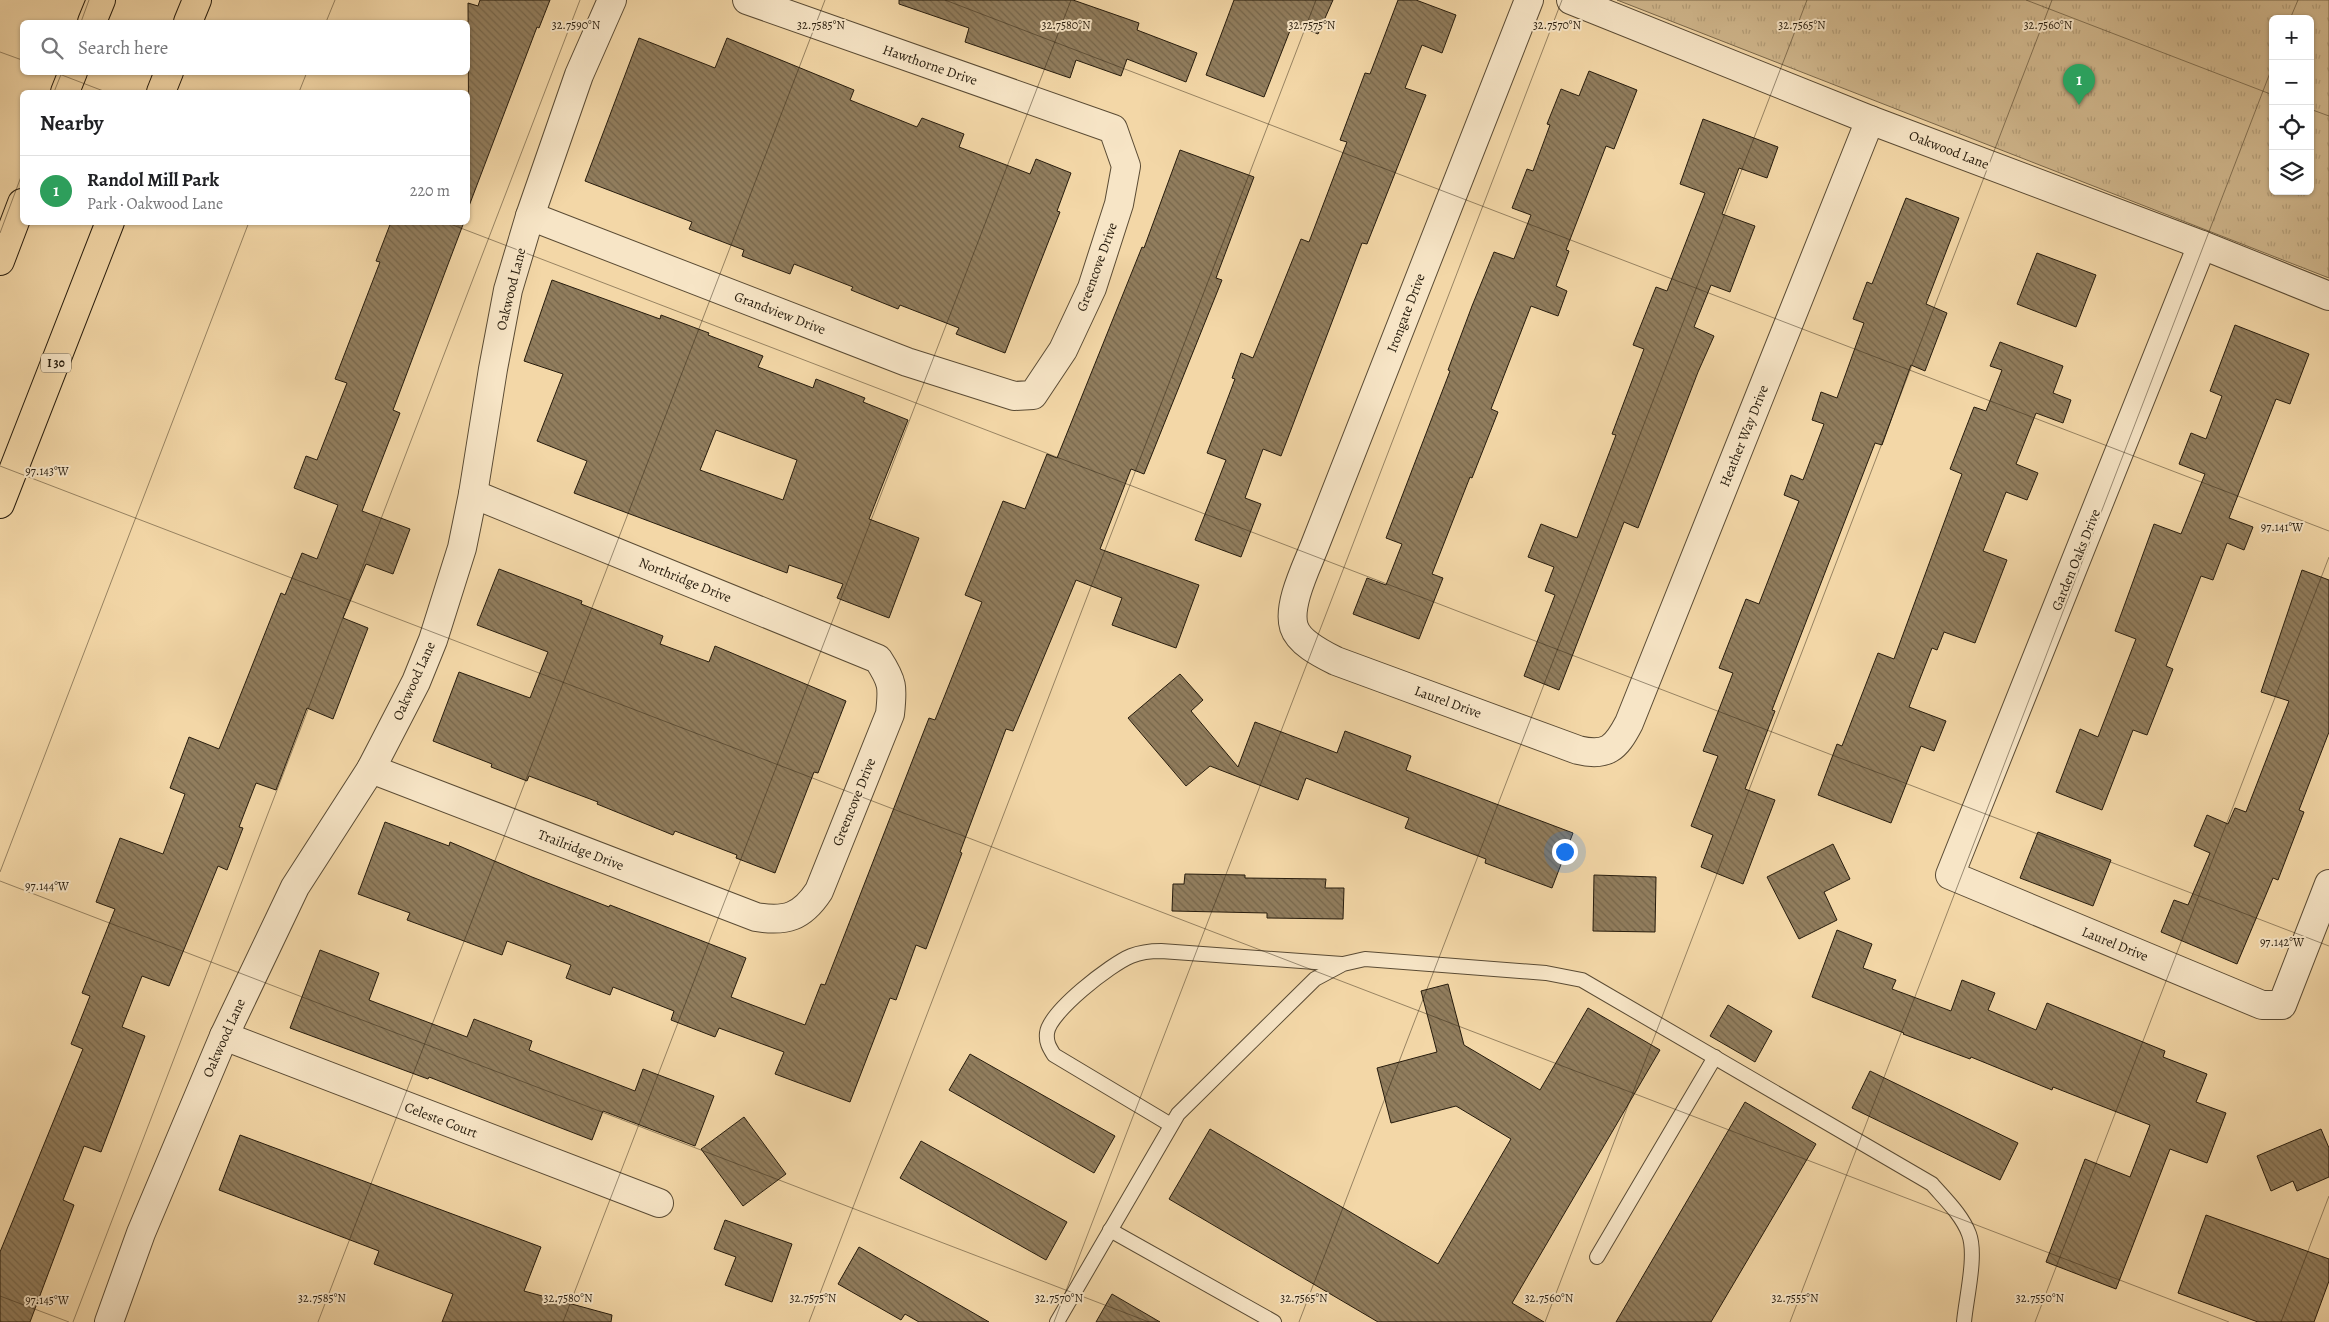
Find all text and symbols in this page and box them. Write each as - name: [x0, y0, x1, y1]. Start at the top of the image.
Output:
- map controls: [2269, 15, 2314, 195]
- button: +: [2269, 15, 2314, 60]
- text: 32.7590°N: [552, 17, 601, 33]
- text: 32.7585°N: [797, 17, 845, 33]
- text: 32.7580°N: [1041, 17, 1091, 33]
- text: 32.7575°N: [1288, 17, 1336, 33]
- text: 32.7570°N: [1533, 17, 1581, 33]
- text: 32.7565°N: [1778, 17, 1826, 33]
- text: 32.7560°N: [2024, 17, 2073, 33]
- search box: [20, 20, 470, 75]
- icon: search: [38, 34, 66, 62]
- text: Search here: [78, 35, 168, 61]
- street label: Hawthorne Drive: [880, 40, 980, 90]
- button: −: [2269, 60, 2314, 105]
- pin: 1: [2063, 64, 2095, 105]
- button: locate: [2269, 105, 2314, 150]
- text: Nearby: [40, 109, 103, 137]
- street label: Oakwood Lane: [1906, 126, 1992, 174]
- button: layers: [2269, 150, 2314, 195]
- text: Randol Mill Park: [87, 167, 219, 193]
- text: 1: [53, 180, 59, 202]
- text: 220 m: [410, 180, 450, 202]
- text: Park · Oakwood Lane: [87, 193, 223, 215]
- street label: Greencove Drive: [1072, 220, 1122, 314]
- street label: Oakwood Lane: [492, 246, 530, 332]
- street label: Irongate Drive: [1382, 271, 1430, 355]
- street label: Grandview Drive: [732, 287, 828, 339]
- road number: I 30: [41, 353, 71, 372]
- street label: Heather Way Drive: [1715, 382, 1773, 490]
- text: 97.143°W: [25, 463, 70, 479]
- street label: Garden Oaks Drive: [2047, 506, 2105, 614]
- text: 97.141°W: [2261, 519, 2304, 535]
- street label: Northridge Drive: [636, 553, 734, 607]
- street label: Oakwood Lane: [388, 638, 440, 724]
- street label: Laurel Drive: [1412, 681, 1484, 723]
- street label: Greencove Drive: [828, 755, 880, 849]
- street label: Trailridge Drive: [535, 825, 627, 875]
- your location: [1552, 839, 1578, 865]
- text: 97.144°W: [25, 878, 70, 894]
- street label: Laurel Drive: [2079, 922, 2151, 966]
- text: 97.142°W: [2260, 934, 2305, 950]
- street label: Oakwood Lane: [198, 995, 250, 1081]
- street label: Celeste Court: [402, 1097, 481, 1143]
- text: 32.7585°N: [298, 1290, 346, 1306]
- text: 32.7580°N: [543, 1290, 593, 1306]
- text: 32.7575°N: [789, 1290, 837, 1306]
- text: 32.7570°N: [1035, 1290, 1083, 1306]
- text: 32.7565°N: [1280, 1290, 1328, 1306]
- text: 32.7560°N: [1525, 1290, 1574, 1306]
- text: 32.7555°N: [1771, 1290, 1819, 1306]
- text: 32.7550°N: [2016, 1290, 2065, 1306]
- text: 97.145°W: [25, 1292, 70, 1308]

